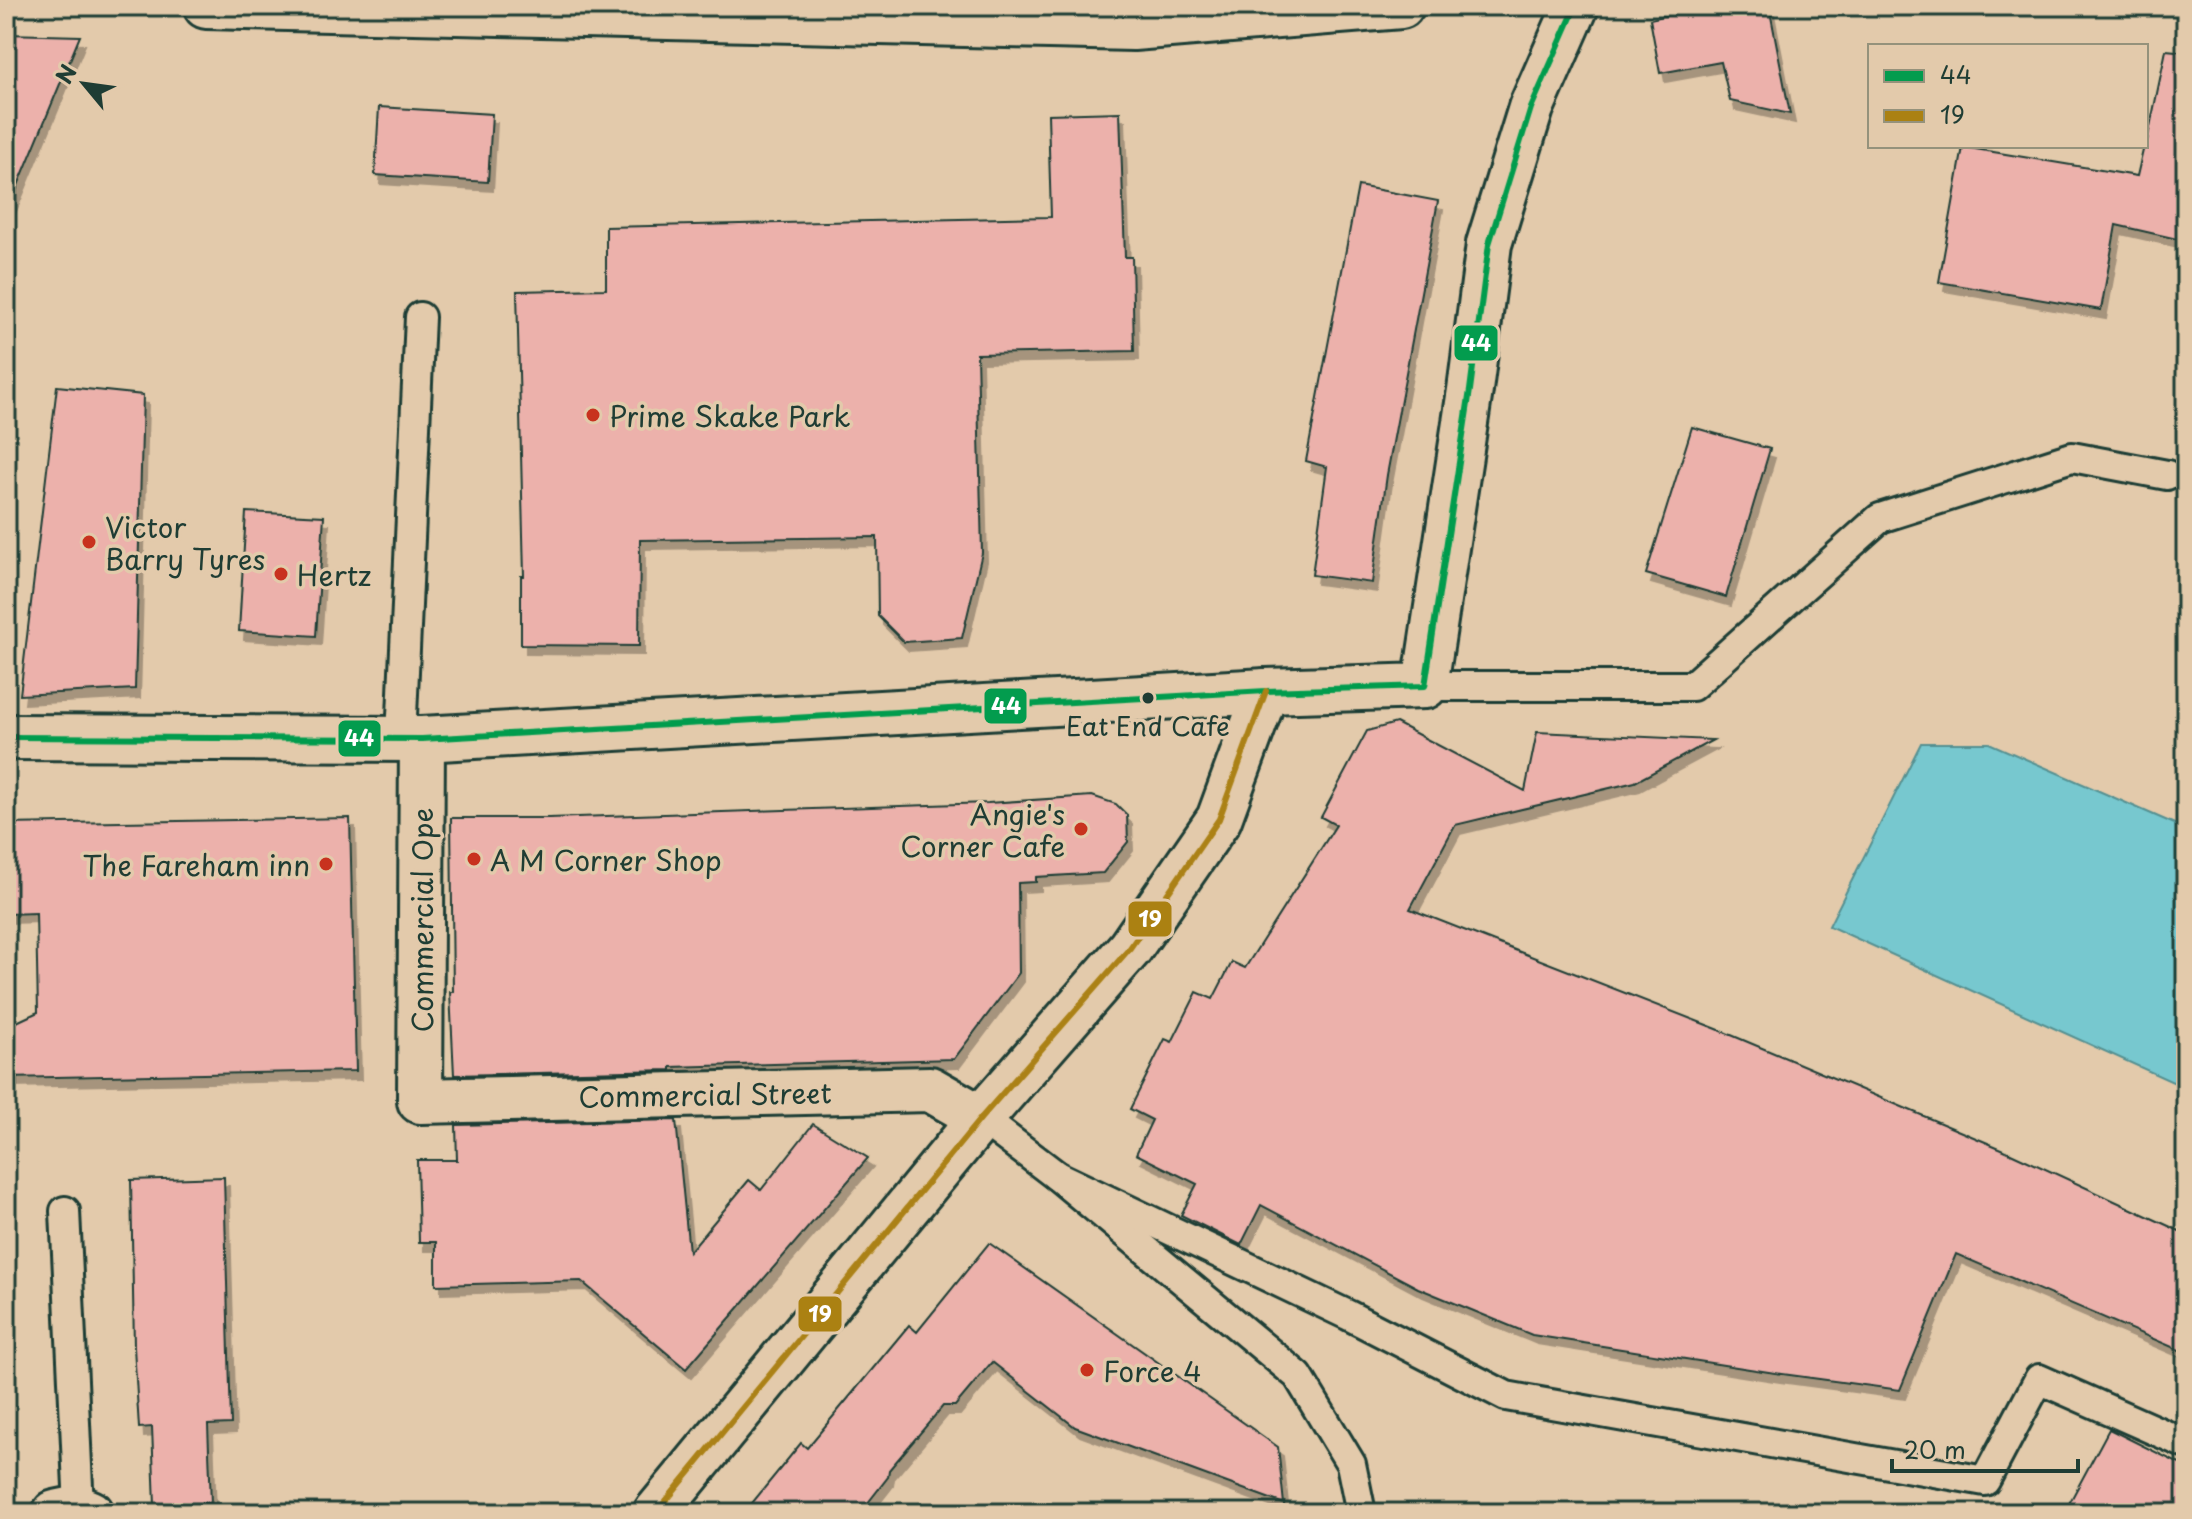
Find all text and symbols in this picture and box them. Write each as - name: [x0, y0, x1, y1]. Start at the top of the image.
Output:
- north arrow: [44, 44, 124, 124]
- legend: [1868, 44, 2148, 148]
- text: 44: [1940, 56, 1972, 92]
- text: N: [47, 58, 84, 89]
- text: 19: [1940, 96, 1965, 132]
- line badge: 44: [1453, 324, 1499, 362]
- text: 44: [1461, 325, 1491, 358]
- place label: Prime Skake Park: [609, 394, 850, 437]
- marker: Prime Skake Park: [584, 406, 602, 424]
- place label: Victor Barry Tyres: [105, 505, 265, 580]
- marker: Victor Barry Tyres: [80, 533, 98, 551]
- place label: Hertz: [297, 553, 371, 596]
- marker: Hertz: [272, 565, 290, 583]
- line badge: 44: [983, 687, 1028, 725]
- text: 44: [991, 688, 1021, 721]
- marker: Eat End Cafe: [1140, 690, 1156, 706]
- place label: Eat End Cafe: [1066, 706, 1230, 745]
- line badge: 44: [337, 719, 382, 758]
- text: 44: [344, 720, 374, 753]
- place label: Angie's Corner Cafe: [900, 792, 1065, 867]
- street label: Commercial Ope: [400, 808, 443, 1032]
- marker: Angie's Corner Cafe: [1072, 820, 1090, 838]
- place label: A M Corner Shop: [490, 838, 722, 881]
- place label: The Fareham inn: [82, 843, 310, 886]
- marker: A M Corner Shop: [465, 850, 483, 868]
- marker: The Fareham inn: [317, 855, 335, 873]
- line badge: 19: [1127, 900, 1173, 938]
- text: 19: [1138, 901, 1162, 934]
- street label: Commercial Street: [578, 1070, 832, 1118]
- line badge: 19: [797, 1295, 843, 1333]
- text: 19: [808, 1296, 832, 1329]
- place label: Force 4: [1103, 1349, 1202, 1392]
- marker: Force 4: [1078, 1361, 1096, 1379]
- scale bar: [1892, 1423, 2078, 1473]
- text: 20 m: [1904, 1431, 1966, 1467]

